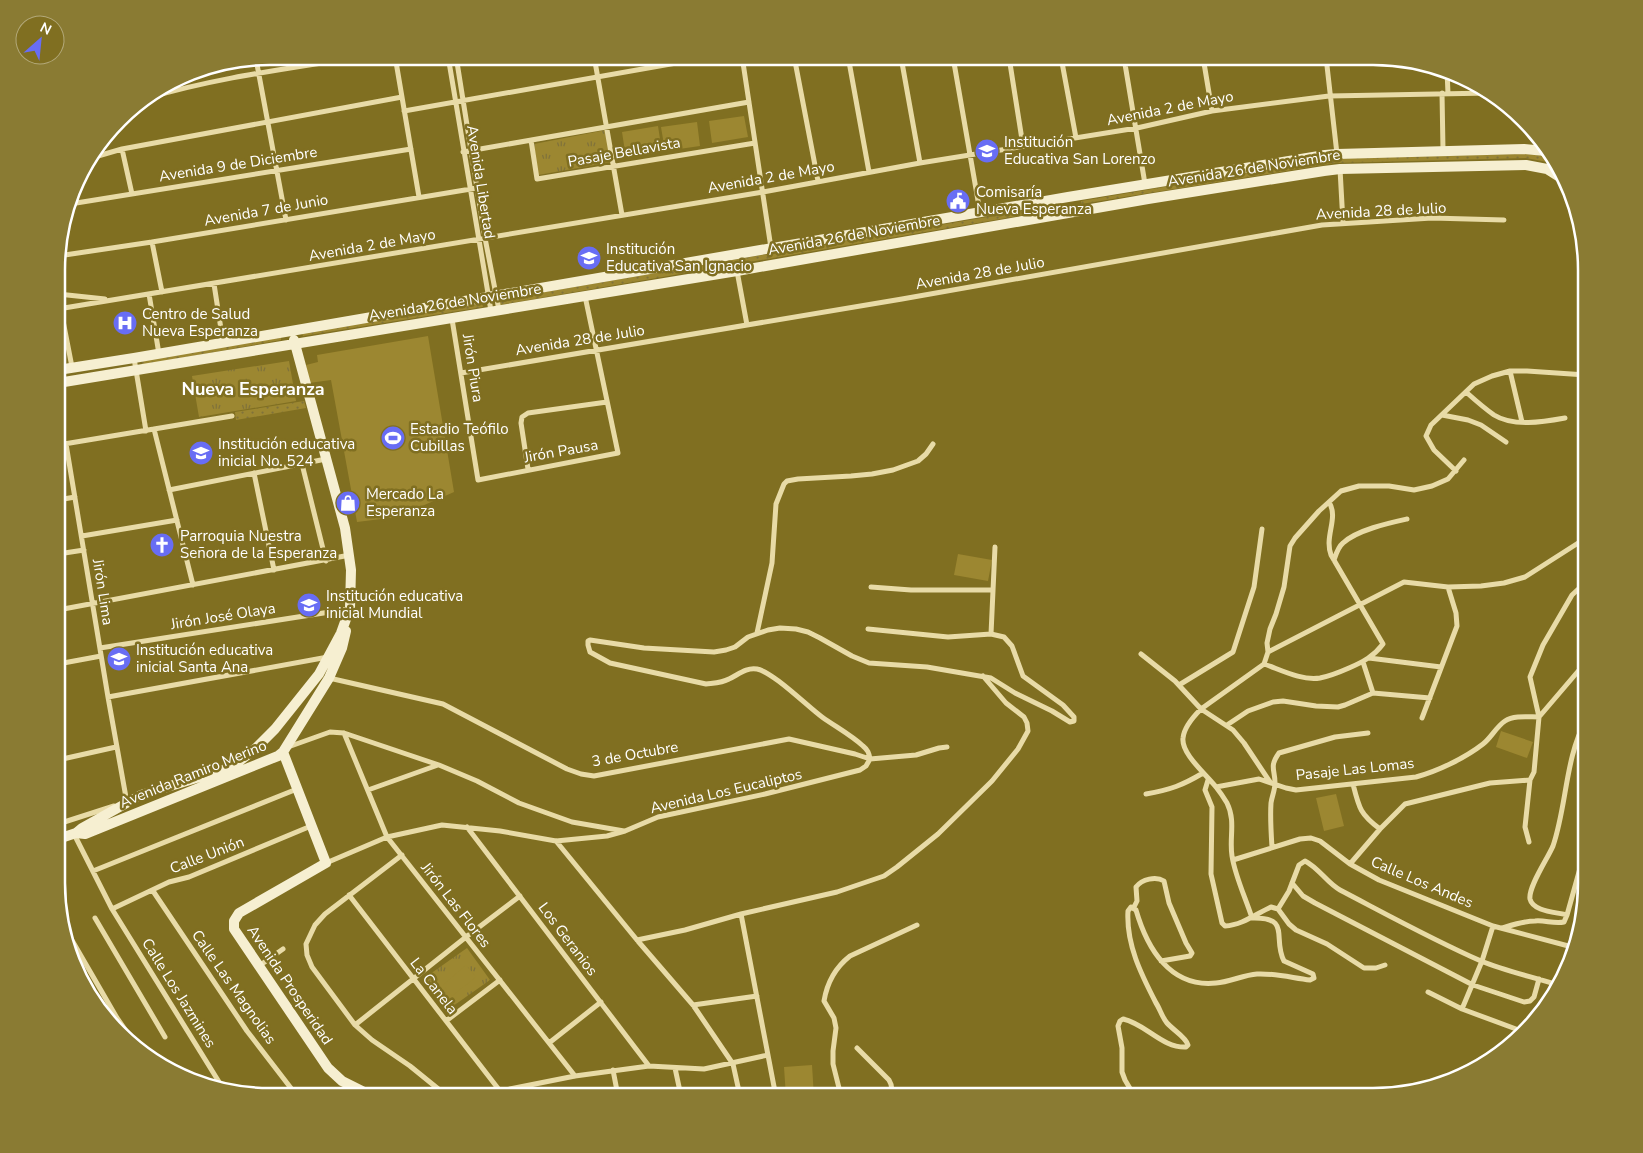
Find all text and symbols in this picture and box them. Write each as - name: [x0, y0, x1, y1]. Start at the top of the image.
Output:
- north arrow: [15, 15, 65, 65]
- text: N: [37, 18, 55, 40]
- street label: Avenida 2 de Mayo: [1105, 86, 1235, 130]
- street label: Avenida Libertad: [462, 124, 500, 240]
- street label: Pasaje Bellavista: [566, 132, 682, 172]
- place label: Institución Educativa San Lorenzo: [1004, 132, 1156, 169]
- school or university icon: Institución Educativa San Lorenzo: [974, 138, 1000, 164]
- street label: Avenida 9 de Diciembre: [157, 142, 319, 186]
- street label: Avenida 26 de Noviembre: [1166, 144, 1342, 192]
- street label: Avenida 2 de Mayo: [706, 156, 836, 198]
- place label: Comisaría Nueva Esperanza: [976, 182, 1092, 219]
- public building icon: Comisaría Nueva Esperanza: [945, 188, 971, 214]
- street label: Avenida 7 de Junio: [202, 189, 330, 231]
- street label: Avenida 28 de Julio: [1315, 198, 1447, 224]
- street label: Avenida 26 de Noviembre: [766, 210, 942, 260]
- street label: Avenida 2 de Mayo: [307, 224, 437, 266]
- place label: Institución Educativa San Ignacio: [606, 239, 752, 276]
- school or university icon: Institución Educativa San Ignacio: [576, 245, 602, 271]
- street label: Avenida 28 de Julio: [914, 252, 1046, 294]
- street label: Avenida 26 de Noviembre: [367, 278, 543, 326]
- place label: Centro de Salud Nueva Esperanza: [142, 304, 258, 341]
- hospital icon: Centro de Salud Nueva Esperanza: [112, 310, 138, 336]
- street label: Avenida 28 de Julio: [514, 320, 646, 360]
- street label: Jirón Piura: [458, 331, 488, 404]
- district label: Nueva Esperanza: [181, 377, 325, 401]
- place label: Estadio Teófilo Cubillas: [410, 419, 509, 456]
- sports icon: Estadio Teófilo Cubillas: [380, 425, 406, 451]
- place label: Institución educativa inicial No. 524: [218, 434, 355, 471]
- street label: Jirón Pausa: [521, 435, 600, 468]
- school or university icon: Institución educativa inicial No. 524: [188, 440, 214, 466]
- place label: Mercado La Esperanza: [366, 484, 444, 521]
- shop icon: Mercado La Esperanza: [335, 490, 361, 516]
- place label: Parroquia Nuestra Señora de la Esperanza: [180, 526, 337, 563]
- church icon: Parroquia Nuestra Señora de la Esperanza: [149, 532, 175, 558]
- street label: Jirón Lima: [88, 556, 118, 627]
- place label: Institución educativa inicial Mundial: [326, 586, 463, 623]
- school or university icon: Institución educativa inicial Mundial: [296, 592, 322, 618]
- street label: Jirón José Olaya: [168, 598, 277, 634]
- place label: Institución educativa inicial Santa Ana: [136, 640, 273, 677]
- school or university icon: Institución educativa inicial Santa Ana: [106, 646, 132, 672]
- street label: Avenida Ramiro Merino: [116, 735, 270, 813]
- street label: 3 de Octubre: [590, 737, 680, 771]
- street label: Pasaje Las Lomas: [1295, 753, 1415, 785]
- street label: Avenida Los Eucaliptos: [648, 764, 804, 818]
- street label: Calle Unión: [167, 832, 247, 878]
- street label: Calle Los Andes: [1368, 851, 1476, 913]
- street label: Jirón Las Flores: [416, 858, 496, 952]
- street label: Los Geranios: [534, 898, 602, 980]
- street label: Avenida Prosperidad: [243, 921, 337, 1049]
- street label: Calle Las Magnolias: [187, 926, 281, 1048]
- street label: Calle Los Jazmines: [137, 934, 221, 1052]
- street label: La Canela: [406, 954, 462, 1018]

